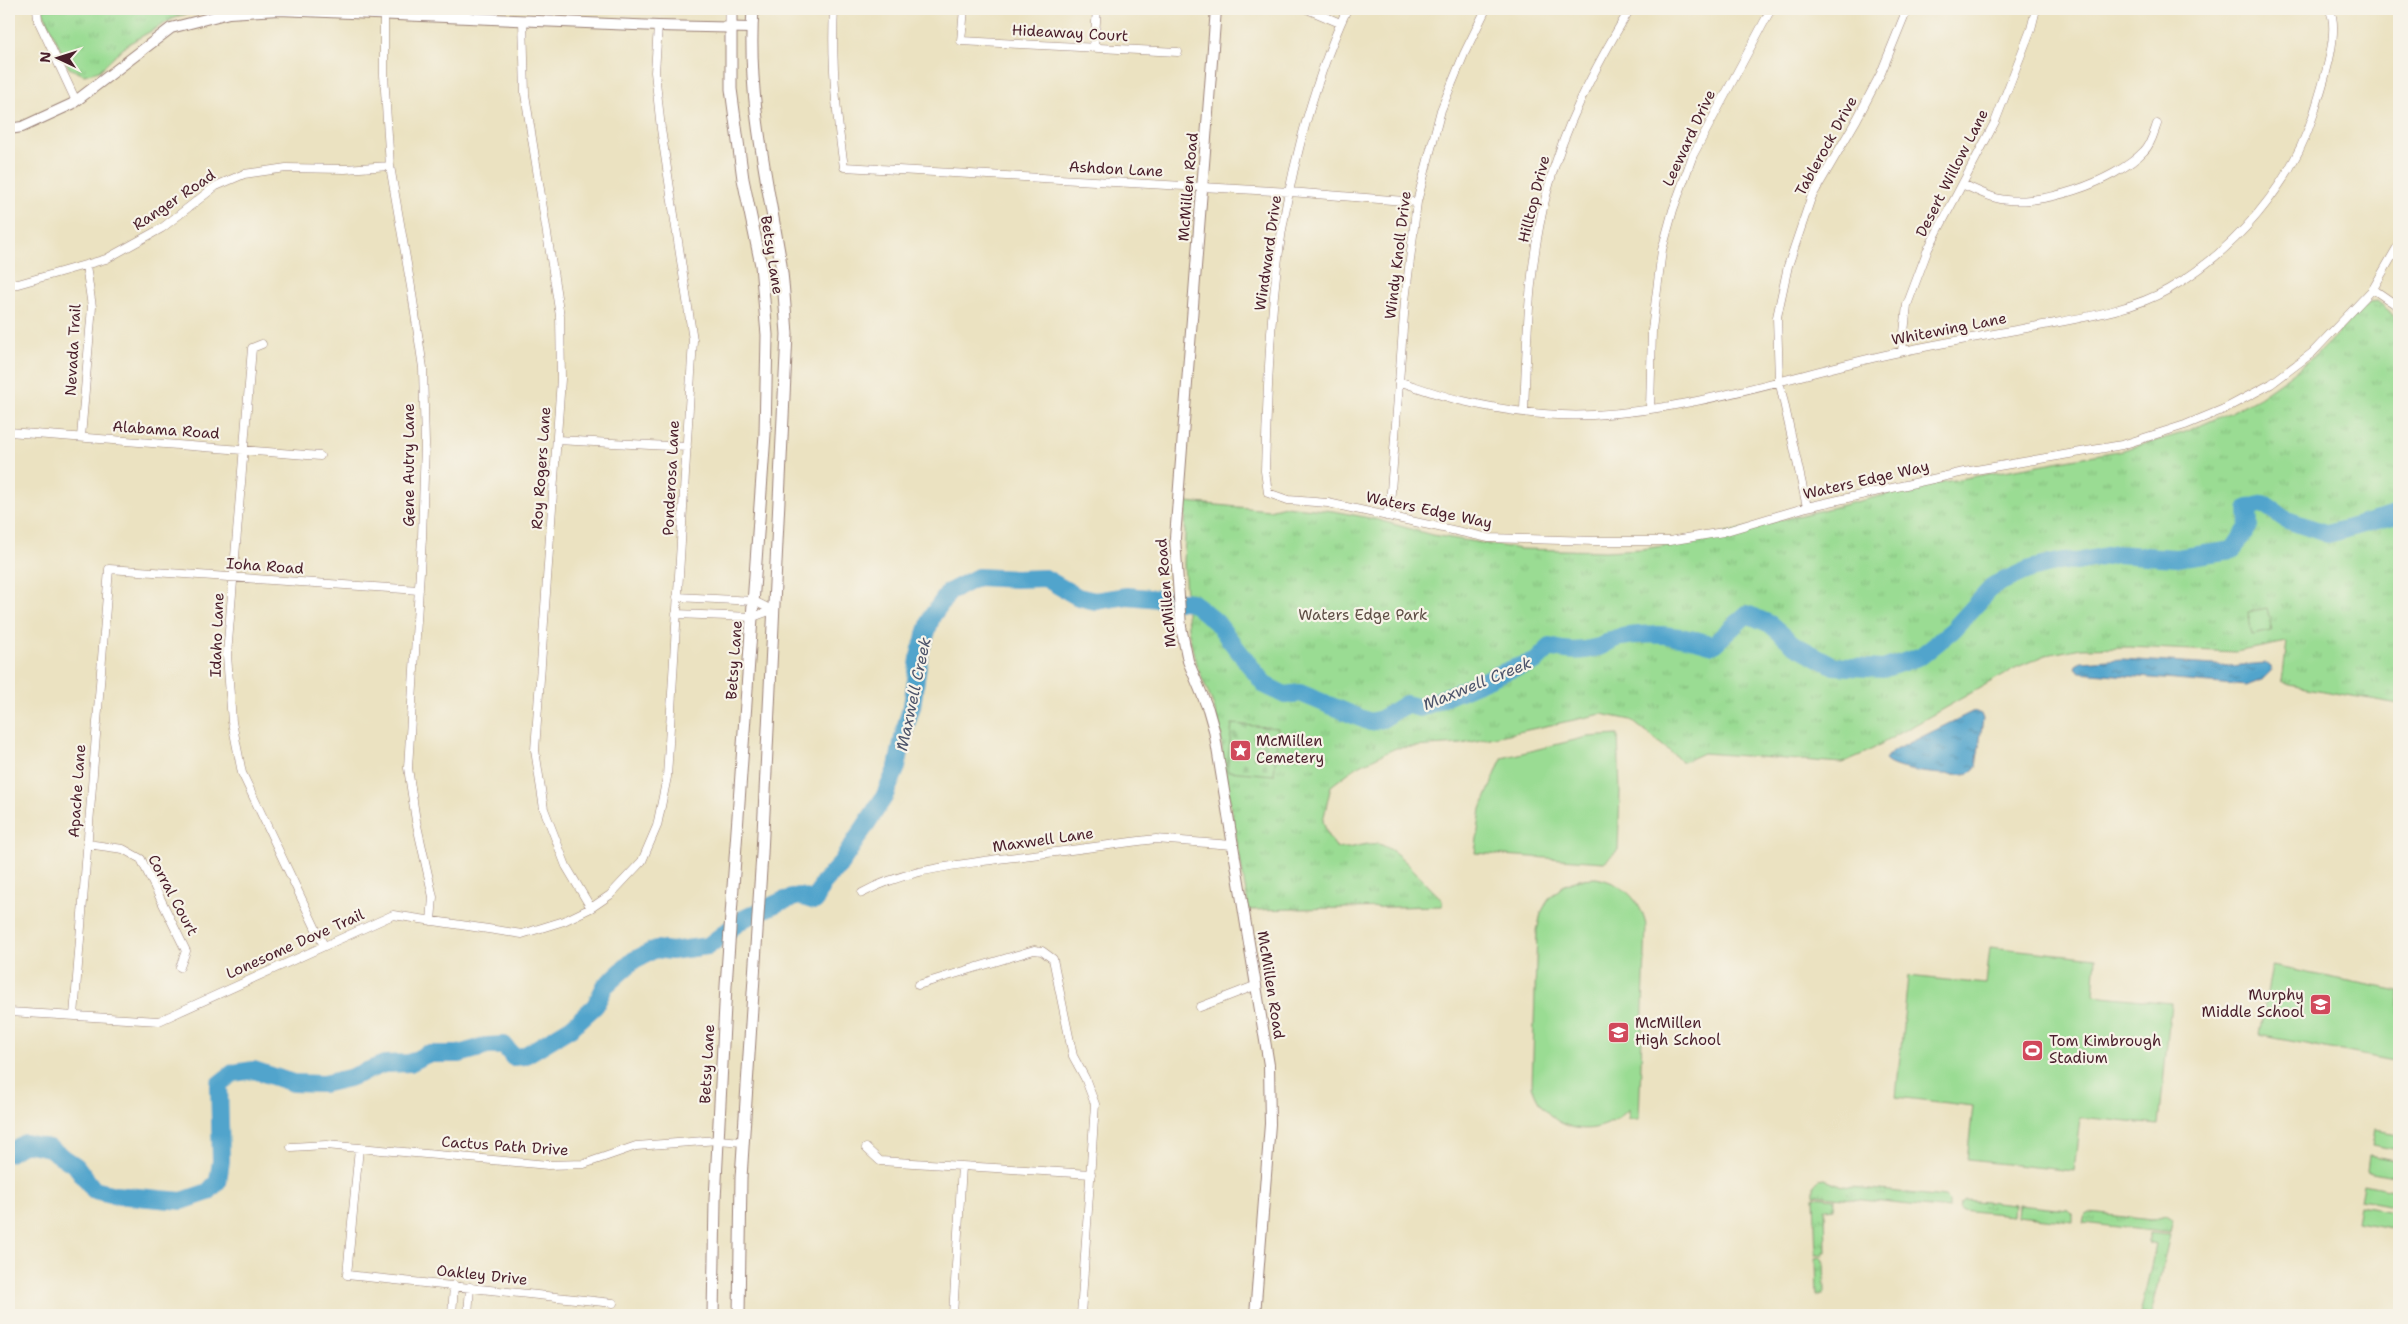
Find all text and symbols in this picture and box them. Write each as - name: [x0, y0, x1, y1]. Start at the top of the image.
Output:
- street label: Hideaway Court: [1011, 20, 1129, 46]
- north arrow: [32, 32, 82, 82]
- text: N: [36, 51, 54, 63]
- street label: Leeward Drive: [1658, 86, 1720, 190]
- street label: Tablerock Drive: [1790, 92, 1862, 200]
- street label: Desert Willow Lane: [1911, 106, 1993, 240]
- street label: McMillen Road: [1173, 131, 1203, 242]
- street label: Hilltop Drive: [1513, 153, 1555, 245]
- street label: Ashdon Lane: [1068, 157, 1164, 181]
- street label: Ranger Road: [129, 165, 220, 235]
- street label: Windy Knoll Drive: [1380, 190, 1416, 320]
- street label: Windward Drive: [1250, 194, 1286, 312]
- street label: Betsy Lane: [756, 214, 788, 296]
- street label: Nevada Trail: [61, 303, 85, 397]
- street label: Whitewing Lane: [1890, 308, 2008, 350]
- street label: Gene Autry Lane: [399, 403, 419, 527]
- street label: Roy Rogers Lane: [527, 406, 555, 530]
- street label: Alabama Road: [112, 416, 221, 444]
- street label: Ponderosa Lane: [658, 420, 684, 536]
- street label: Waters Edge Way: [1801, 456, 1931, 504]
- street label: Waters Edge Way: [1364, 487, 1494, 533]
- street label: McMillen Road: [1151, 537, 1181, 648]
- street label: Ioha Road: [225, 553, 305, 579]
- street label: Idaho Lane: [206, 592, 228, 678]
- park label: Waters Edge Park: [1298, 605, 1428, 625]
- street label: Betsy Lane: [721, 620, 747, 700]
- water label: Maxwell Creek: [891, 635, 936, 753]
- water label: Maxwell Creek: [1420, 652, 1535, 715]
- place label: McMillen Cemetery: [1256, 731, 1324, 768]
- place icon: McMillen Cemetery: [1228, 738, 1252, 762]
- street label: Apache Lane: [64, 744, 90, 838]
- street label: Maxwell Lane: [991, 823, 1095, 857]
- street label: Corral Court: [143, 851, 203, 939]
- street label: Lonesome Dove Trail: [223, 904, 368, 983]
- street label: McMillen Road: [1253, 929, 1290, 1041]
- place label: Murphy Middle School: [2202, 985, 2304, 1022]
- school or university icon: Murphy Middle School: [2308, 992, 2332, 1016]
- place label: McMillen High School: [1635, 1013, 1721, 1050]
- school or university icon: McMillen High School: [1607, 1020, 1631, 1044]
- street label: Betsy Lane: [695, 1024, 719, 1104]
- place label: Tom Kimbrough Stadium: [2049, 1031, 2161, 1068]
- sports icon: Tom Kimbrough Stadium: [2021, 1038, 2045, 1062]
- street label: Cactus Path Drive: [441, 1132, 569, 1160]
- street label: Oakley Drive: [435, 1260, 529, 1290]

